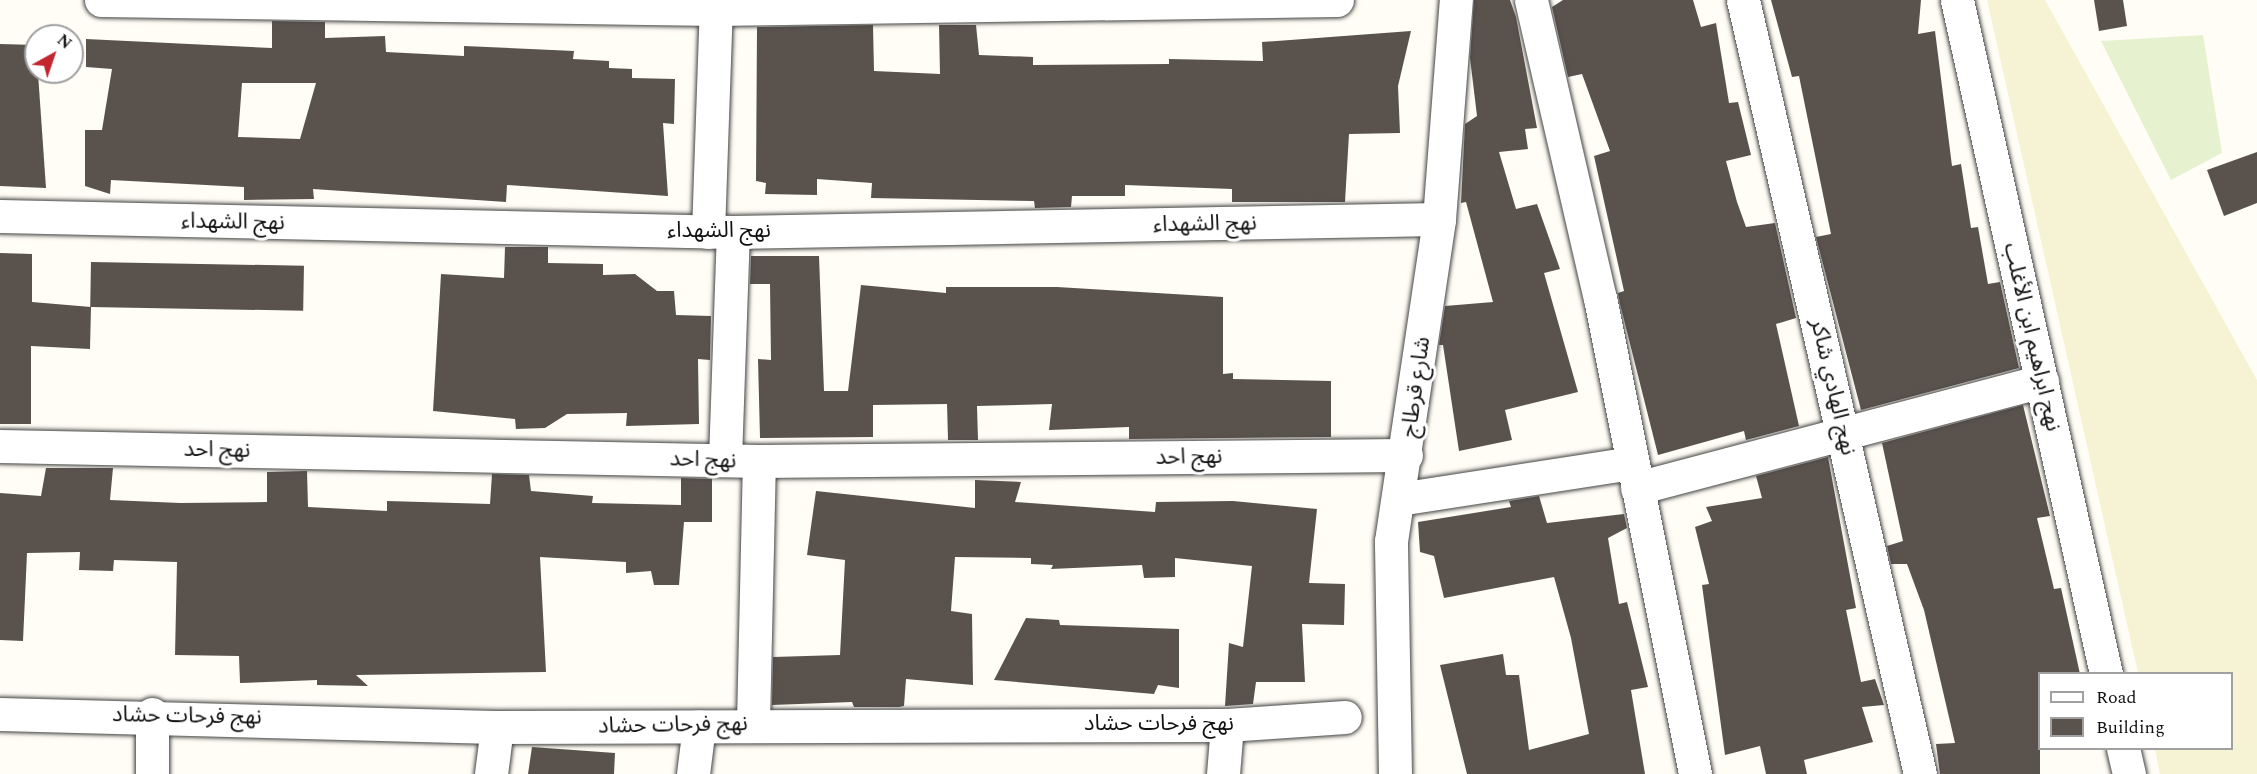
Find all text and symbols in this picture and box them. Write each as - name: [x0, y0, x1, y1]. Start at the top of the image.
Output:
- north arrow: [24, 24, 84, 84]
- text: N: [52, 28, 77, 55]
- street label: نهج الشهداء: [181, 208, 285, 236]
- street label: نهج الشهداء: [1153, 210, 1257, 238]
- street label: نهج الشهداء: [667, 218, 771, 244]
- street label: نهج ابراهيم ابن الأغلب: [1997, 240, 2067, 434]
- street label: نهج الهادي شاكر: [1804, 316, 1862, 458]
- street label: شارع قرطاج: [1396, 335, 1436, 439]
- street label: نهج احد: [183, 436, 251, 464]
- street label: نهج احد: [1155, 443, 1223, 471]
- street label: نهج احد: [669, 446, 737, 474]
- legend: [2038, 672, 2233, 750]
- text: Road: [2096, 684, 2137, 711]
- street label: نهج فرحات حشاد: [112, 701, 262, 731]
- street label: نهج فرحات حشاد: [598, 710, 748, 740]
- street label: نهج فرحات حشاد: [1084, 711, 1234, 737]
- text: Building: [2096, 714, 2165, 741]

